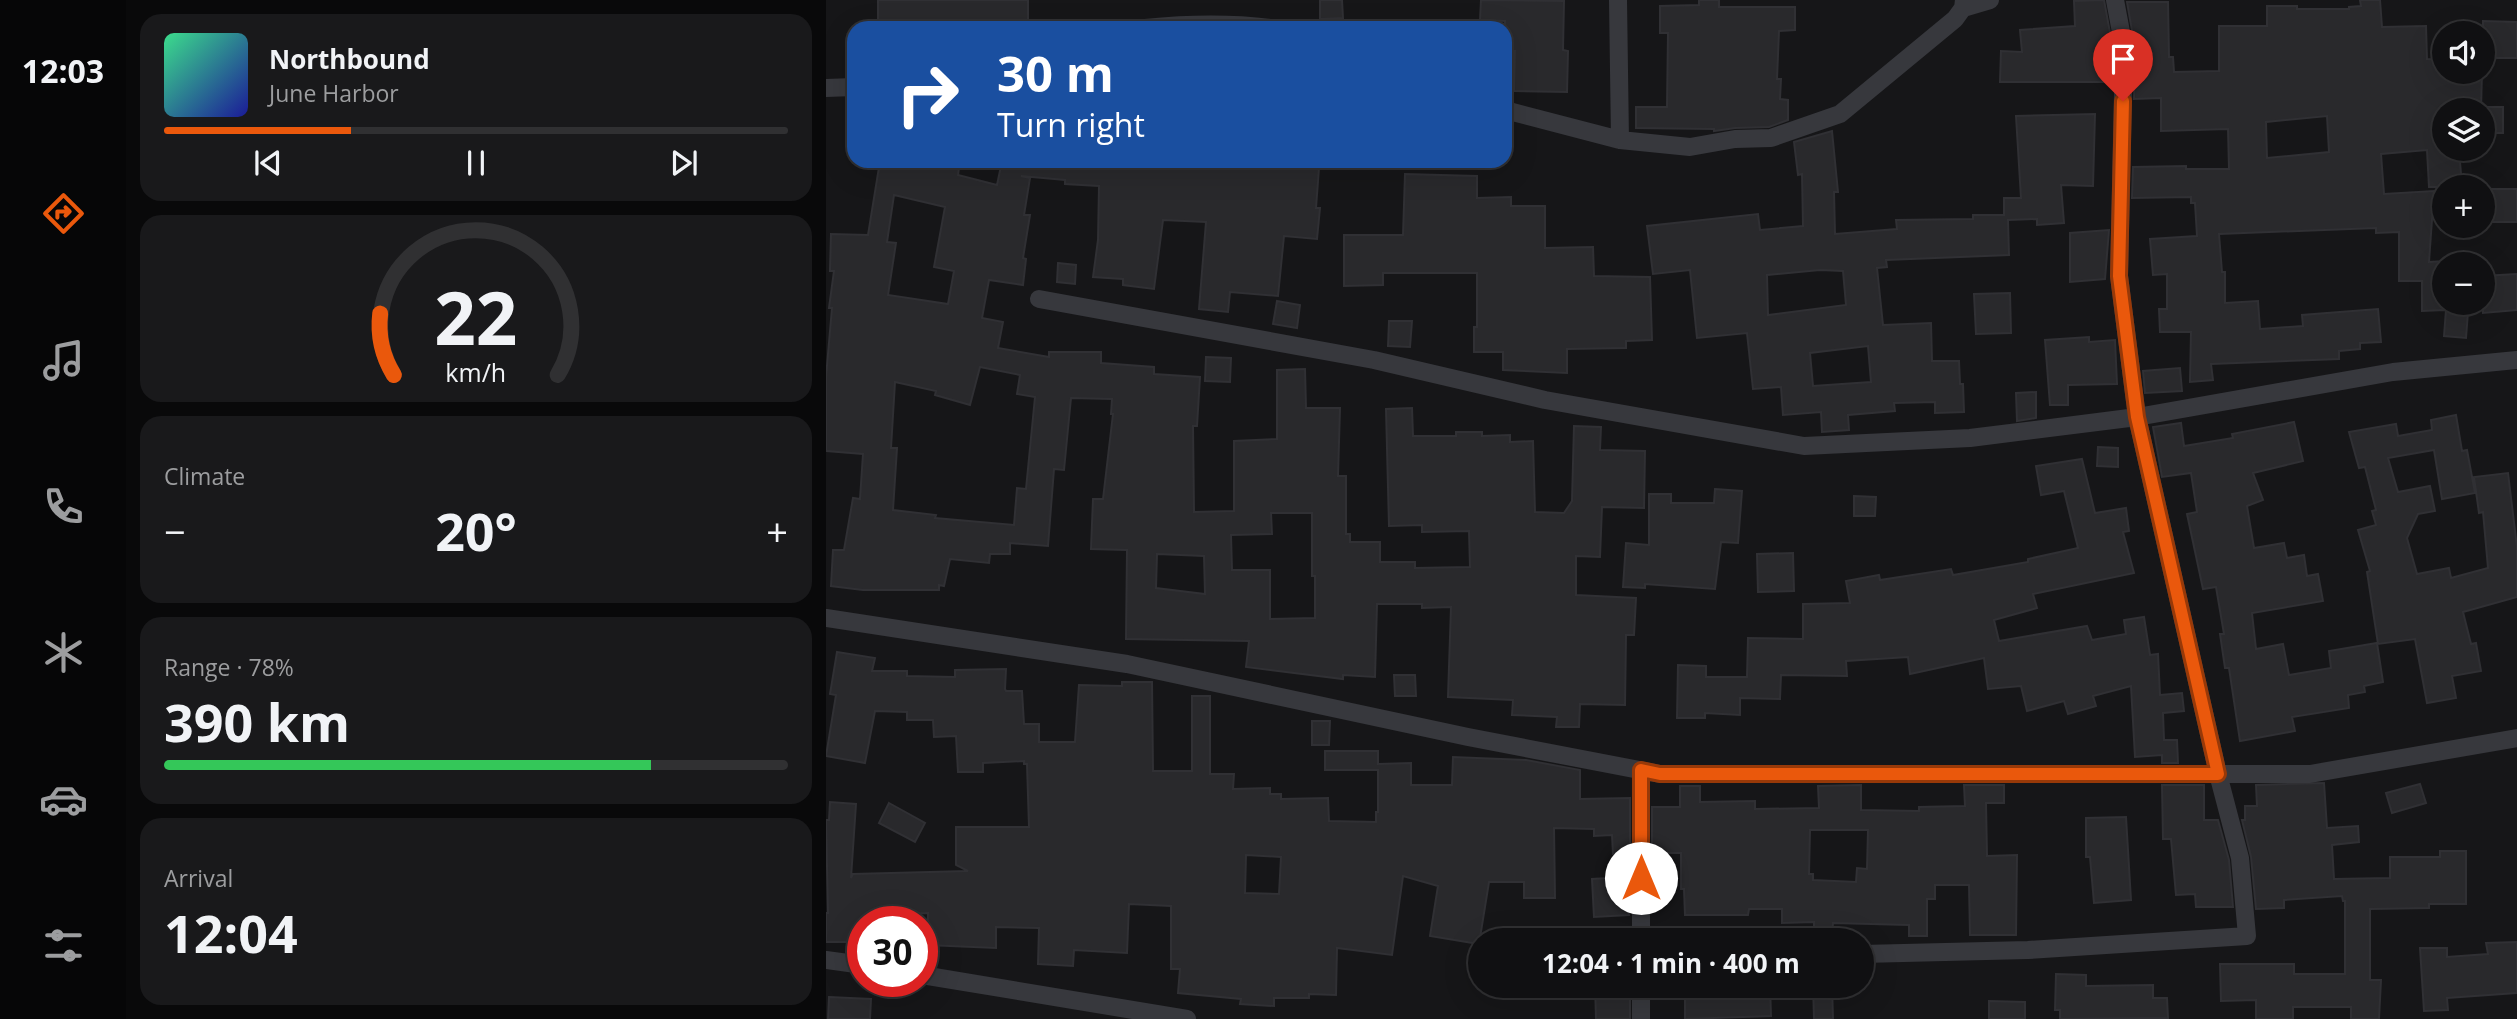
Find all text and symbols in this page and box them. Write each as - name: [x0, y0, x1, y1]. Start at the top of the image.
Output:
- map controls: [2432, 21, 2495, 315]
- button: sound: [2432, 21, 2495, 84]
- pin: [2093, 29, 2153, 101]
- text: 30 m: [997, 40, 1114, 106]
- icon: arrive: [2104, 40, 2142, 78]
- text: Northbound: [269, 41, 430, 77]
- text: 12:03: [22, 49, 104, 92]
- icon: right: [882, 49, 973, 140]
- text: June Harbor: [269, 77, 399, 109]
- button: layers: [2432, 98, 2495, 161]
- text: Turn right: [997, 103, 1145, 146]
- icon: previous: [249, 144, 287, 182]
- icon: pause: [457, 144, 495, 182]
- icon: next: [665, 144, 703, 182]
- button: +: [2432, 175, 2495, 238]
- icon: directions: [39, 189, 88, 238]
- button: −: [2432, 252, 2495, 315]
- text: 22: [434, 267, 518, 366]
- icon: music: [39, 336, 88, 385]
- text: km/h: [446, 354, 506, 388]
- text: Climate: [164, 460, 245, 492]
- icon: phone: [39, 482, 88, 531]
- text: 20°: [435, 495, 517, 566]
- text: −: [164, 505, 186, 557]
- text: +: [766, 505, 788, 557]
- icon: climate: [39, 628, 88, 677]
- text: Range · 78%: [164, 651, 294, 683]
- text: 390 km: [164, 686, 350, 757]
- icon: car: [39, 775, 88, 824]
- position arrow: [1604, 841, 1678, 915]
- text: Arrival: [164, 862, 233, 894]
- text: 12:04: [164, 897, 298, 968]
- speed limit sign: 30: [847, 906, 938, 997]
- icon: filters: [39, 921, 88, 970]
- text: 12:04 · 1 min · 400 m: [1542, 945, 1800, 981]

